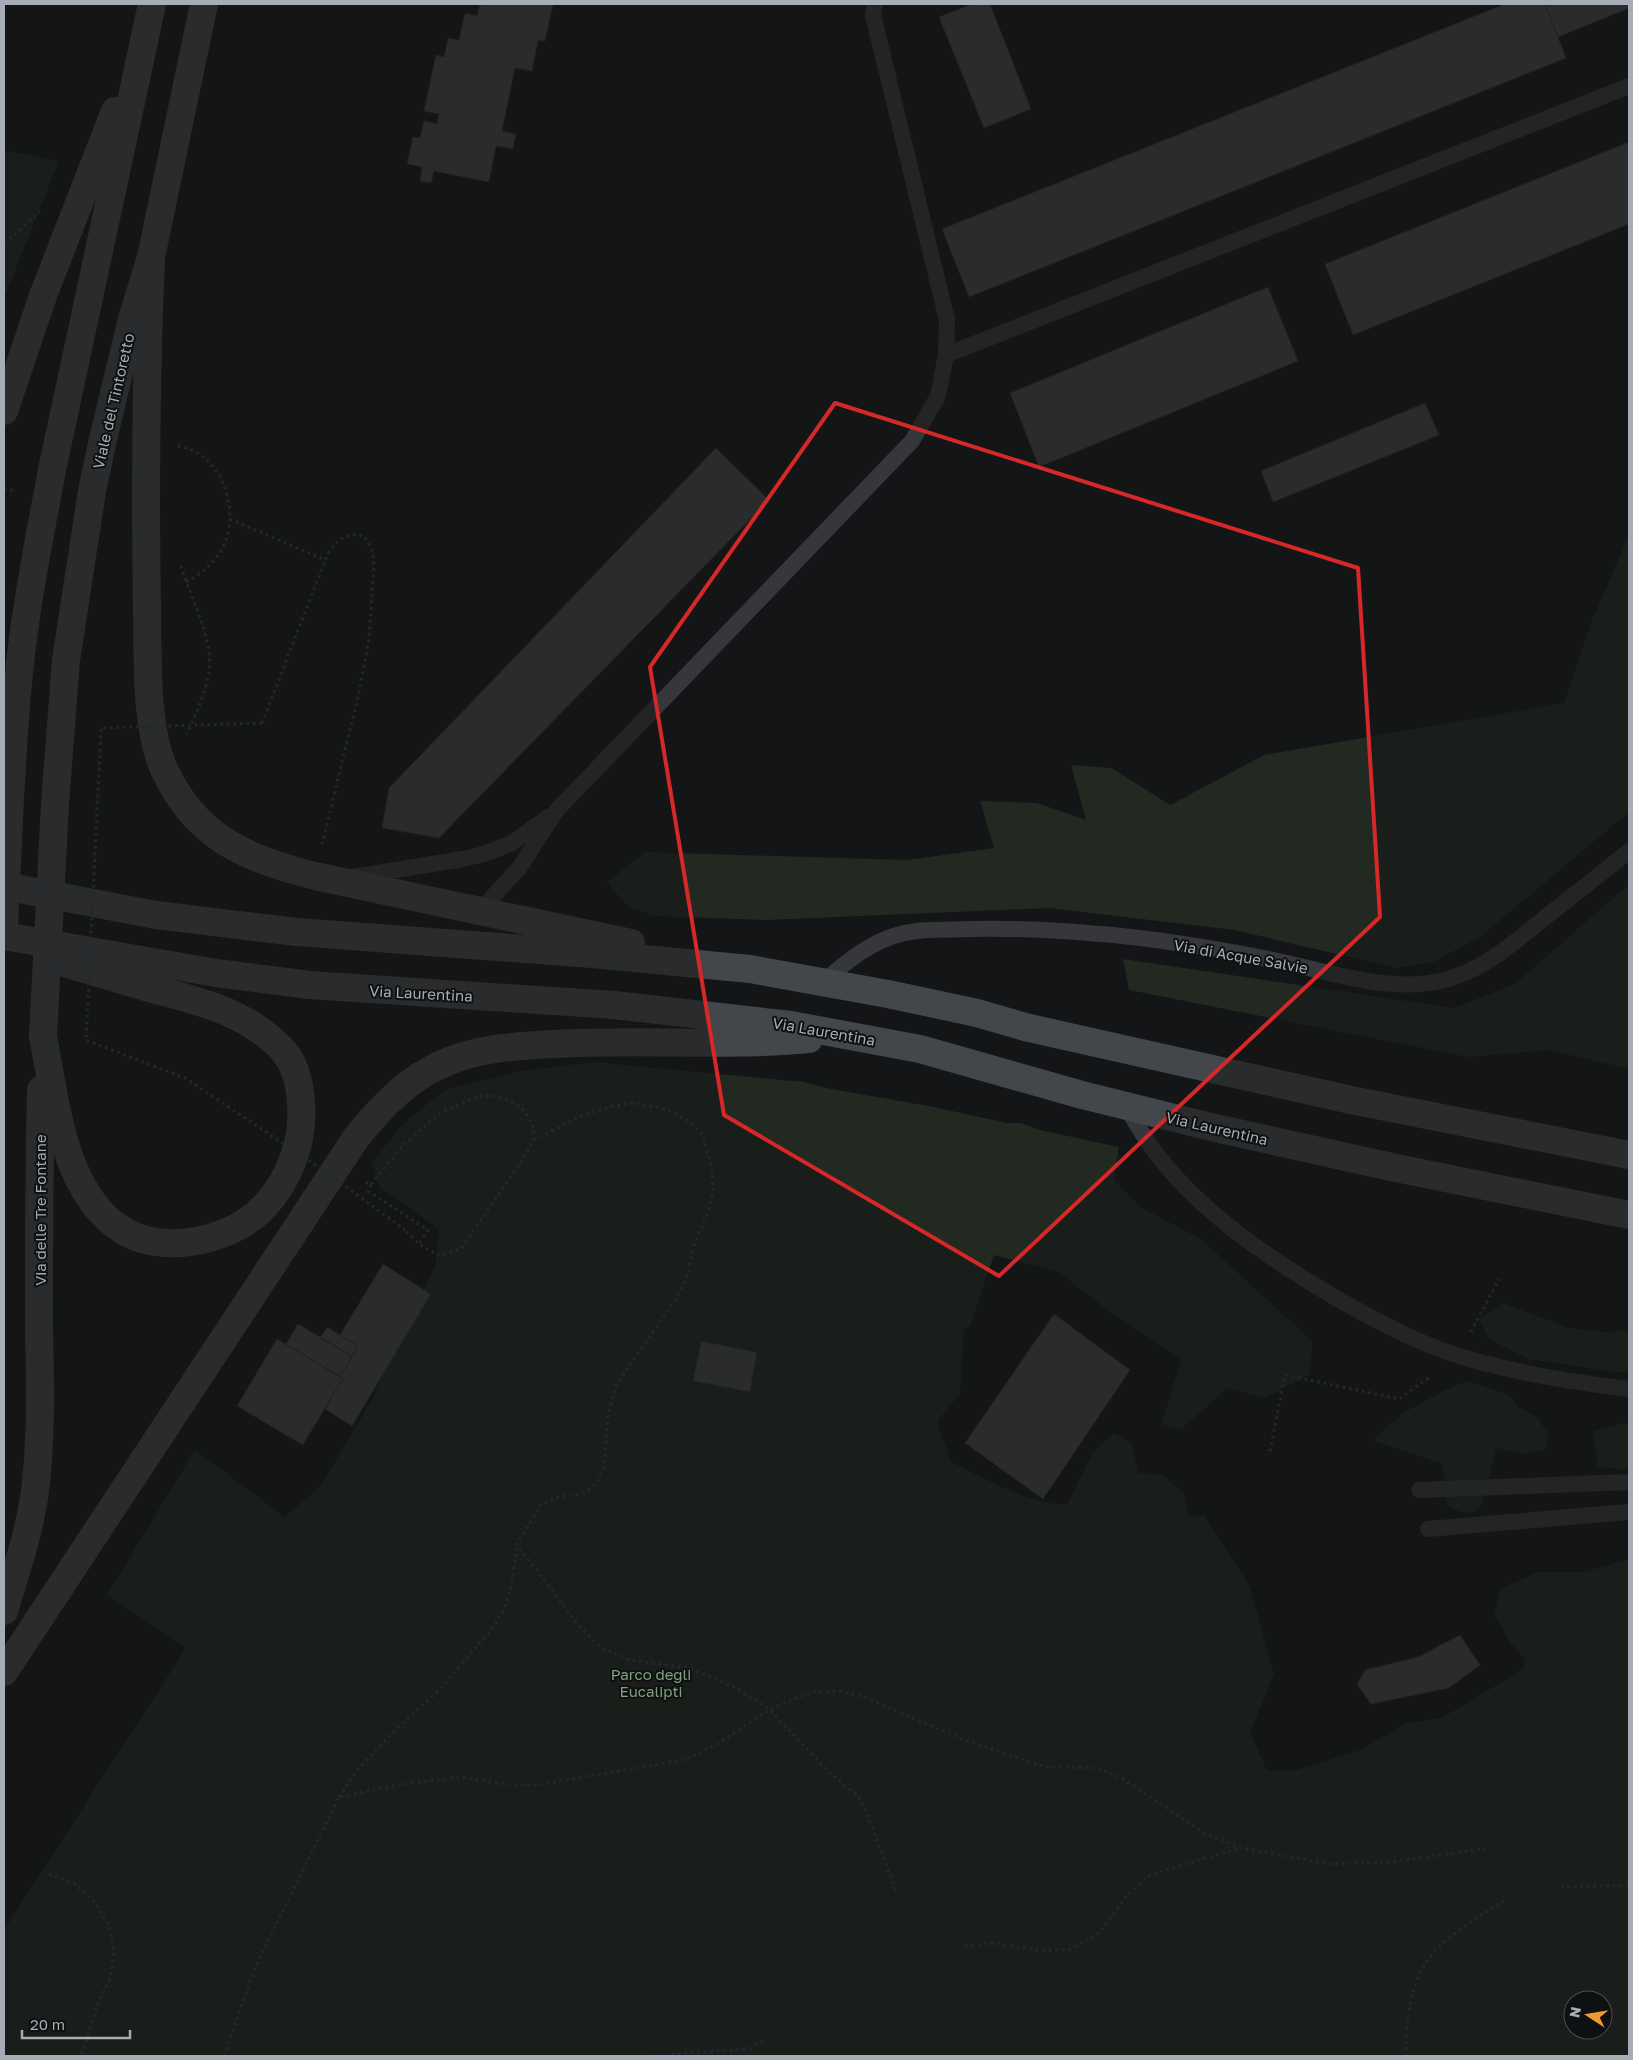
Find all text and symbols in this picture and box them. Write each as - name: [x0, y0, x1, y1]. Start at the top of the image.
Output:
- street label: Viale del Tintoretto: [89, 331, 137, 471]
- street label: Via di Acque Salvie: [1173, 935, 1310, 977]
- street label: Via Laurentina: [369, 981, 473, 1005]
- street label: Via Laurentina: [771, 1013, 877, 1049]
- street label: Via Laurentina: [1164, 1108, 1270, 1148]
- street label: Via delle Tre Fontane: [31, 1134, 49, 1286]
- park label: Parco degli Eucalipti: [611, 1665, 691, 1700]
- north arrow: [1563, 1990, 1613, 2040]
- text: N: [1565, 2005, 1584, 2019]
- scale bar: [22, 2008, 130, 2040]
- text: 20 m: [30, 2015, 65, 2033]

